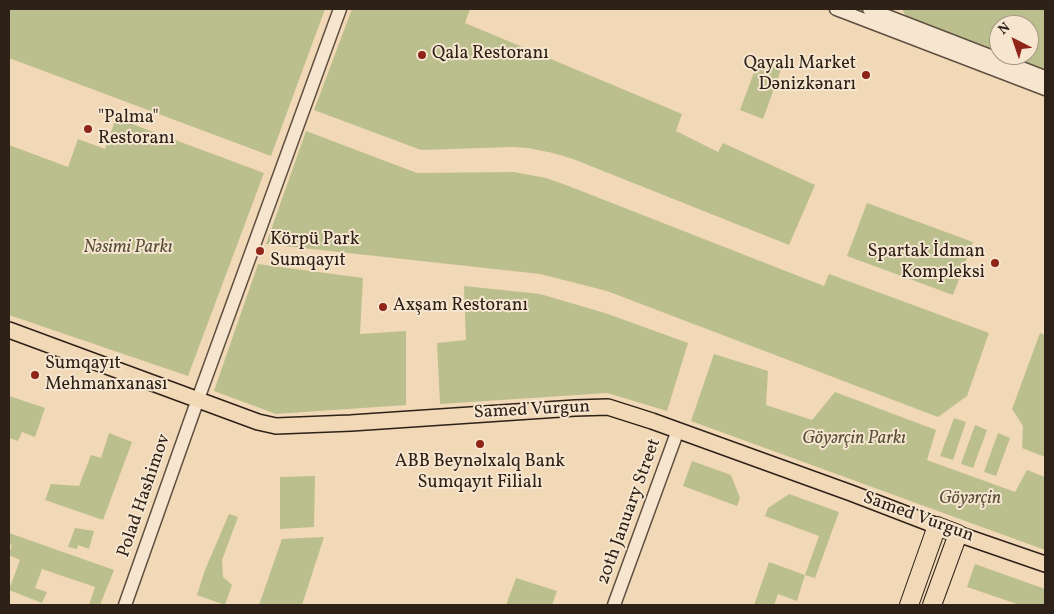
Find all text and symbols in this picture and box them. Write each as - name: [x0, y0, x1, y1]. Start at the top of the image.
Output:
- north arrow: [989, 15, 1039, 65]
- text: N: [994, 19, 1015, 40]
- place label: Qala Restoranı: [432, 44, 549, 66]
- marker: Qala Restoranı: [416, 49, 428, 61]
- place label: Qayalı Market Dənizkənarı: [744, 54, 856, 96]
- marker: Qayalı Market Dənizkənarı: [860, 69, 872, 81]
- place label: "Palma" Restoranı: [98, 108, 175, 150]
- marker: "Palma" Restoranı: [82, 123, 94, 135]
- place label: Körpü Park Sumqayıt: [270, 230, 359, 272]
- park label: Nəsimi Parkı: [84, 238, 172, 260]
- place label: Spartak İdman Kompleksi: [867, 242, 985, 284]
- marker: Körpü Park Sumqayıt: [254, 245, 266, 257]
- marker: Spartak İdman Kompleksi: [989, 257, 1001, 269]
- place label: Axşam Restoranı: [393, 296, 528, 318]
- marker: Axşam Restoranı: [377, 301, 389, 313]
- place label: Sumqayıt Mehmanxanası: [45, 354, 167, 396]
- marker: Sumqayıt Mehmanxanası: [29, 369, 41, 381]
- street label: Samed Vurgun: [473, 397, 591, 425]
- park label: Göyərçin Parkı: [802, 429, 906, 451]
- street label: Polad Hashimov: [114, 432, 176, 560]
- street label: 20th January Street: [594, 436, 666, 588]
- marker: ABB Beynəlxalq Bank Sumqayıt Filialı: [474, 438, 486, 450]
- place label: ABB Beynəlxalq Bank Sumqayıt Filialı: [395, 452, 565, 494]
- street label: Samed Vurgun: [860, 488, 976, 548]
- park label: Göyərçin: [939, 489, 1001, 511]

